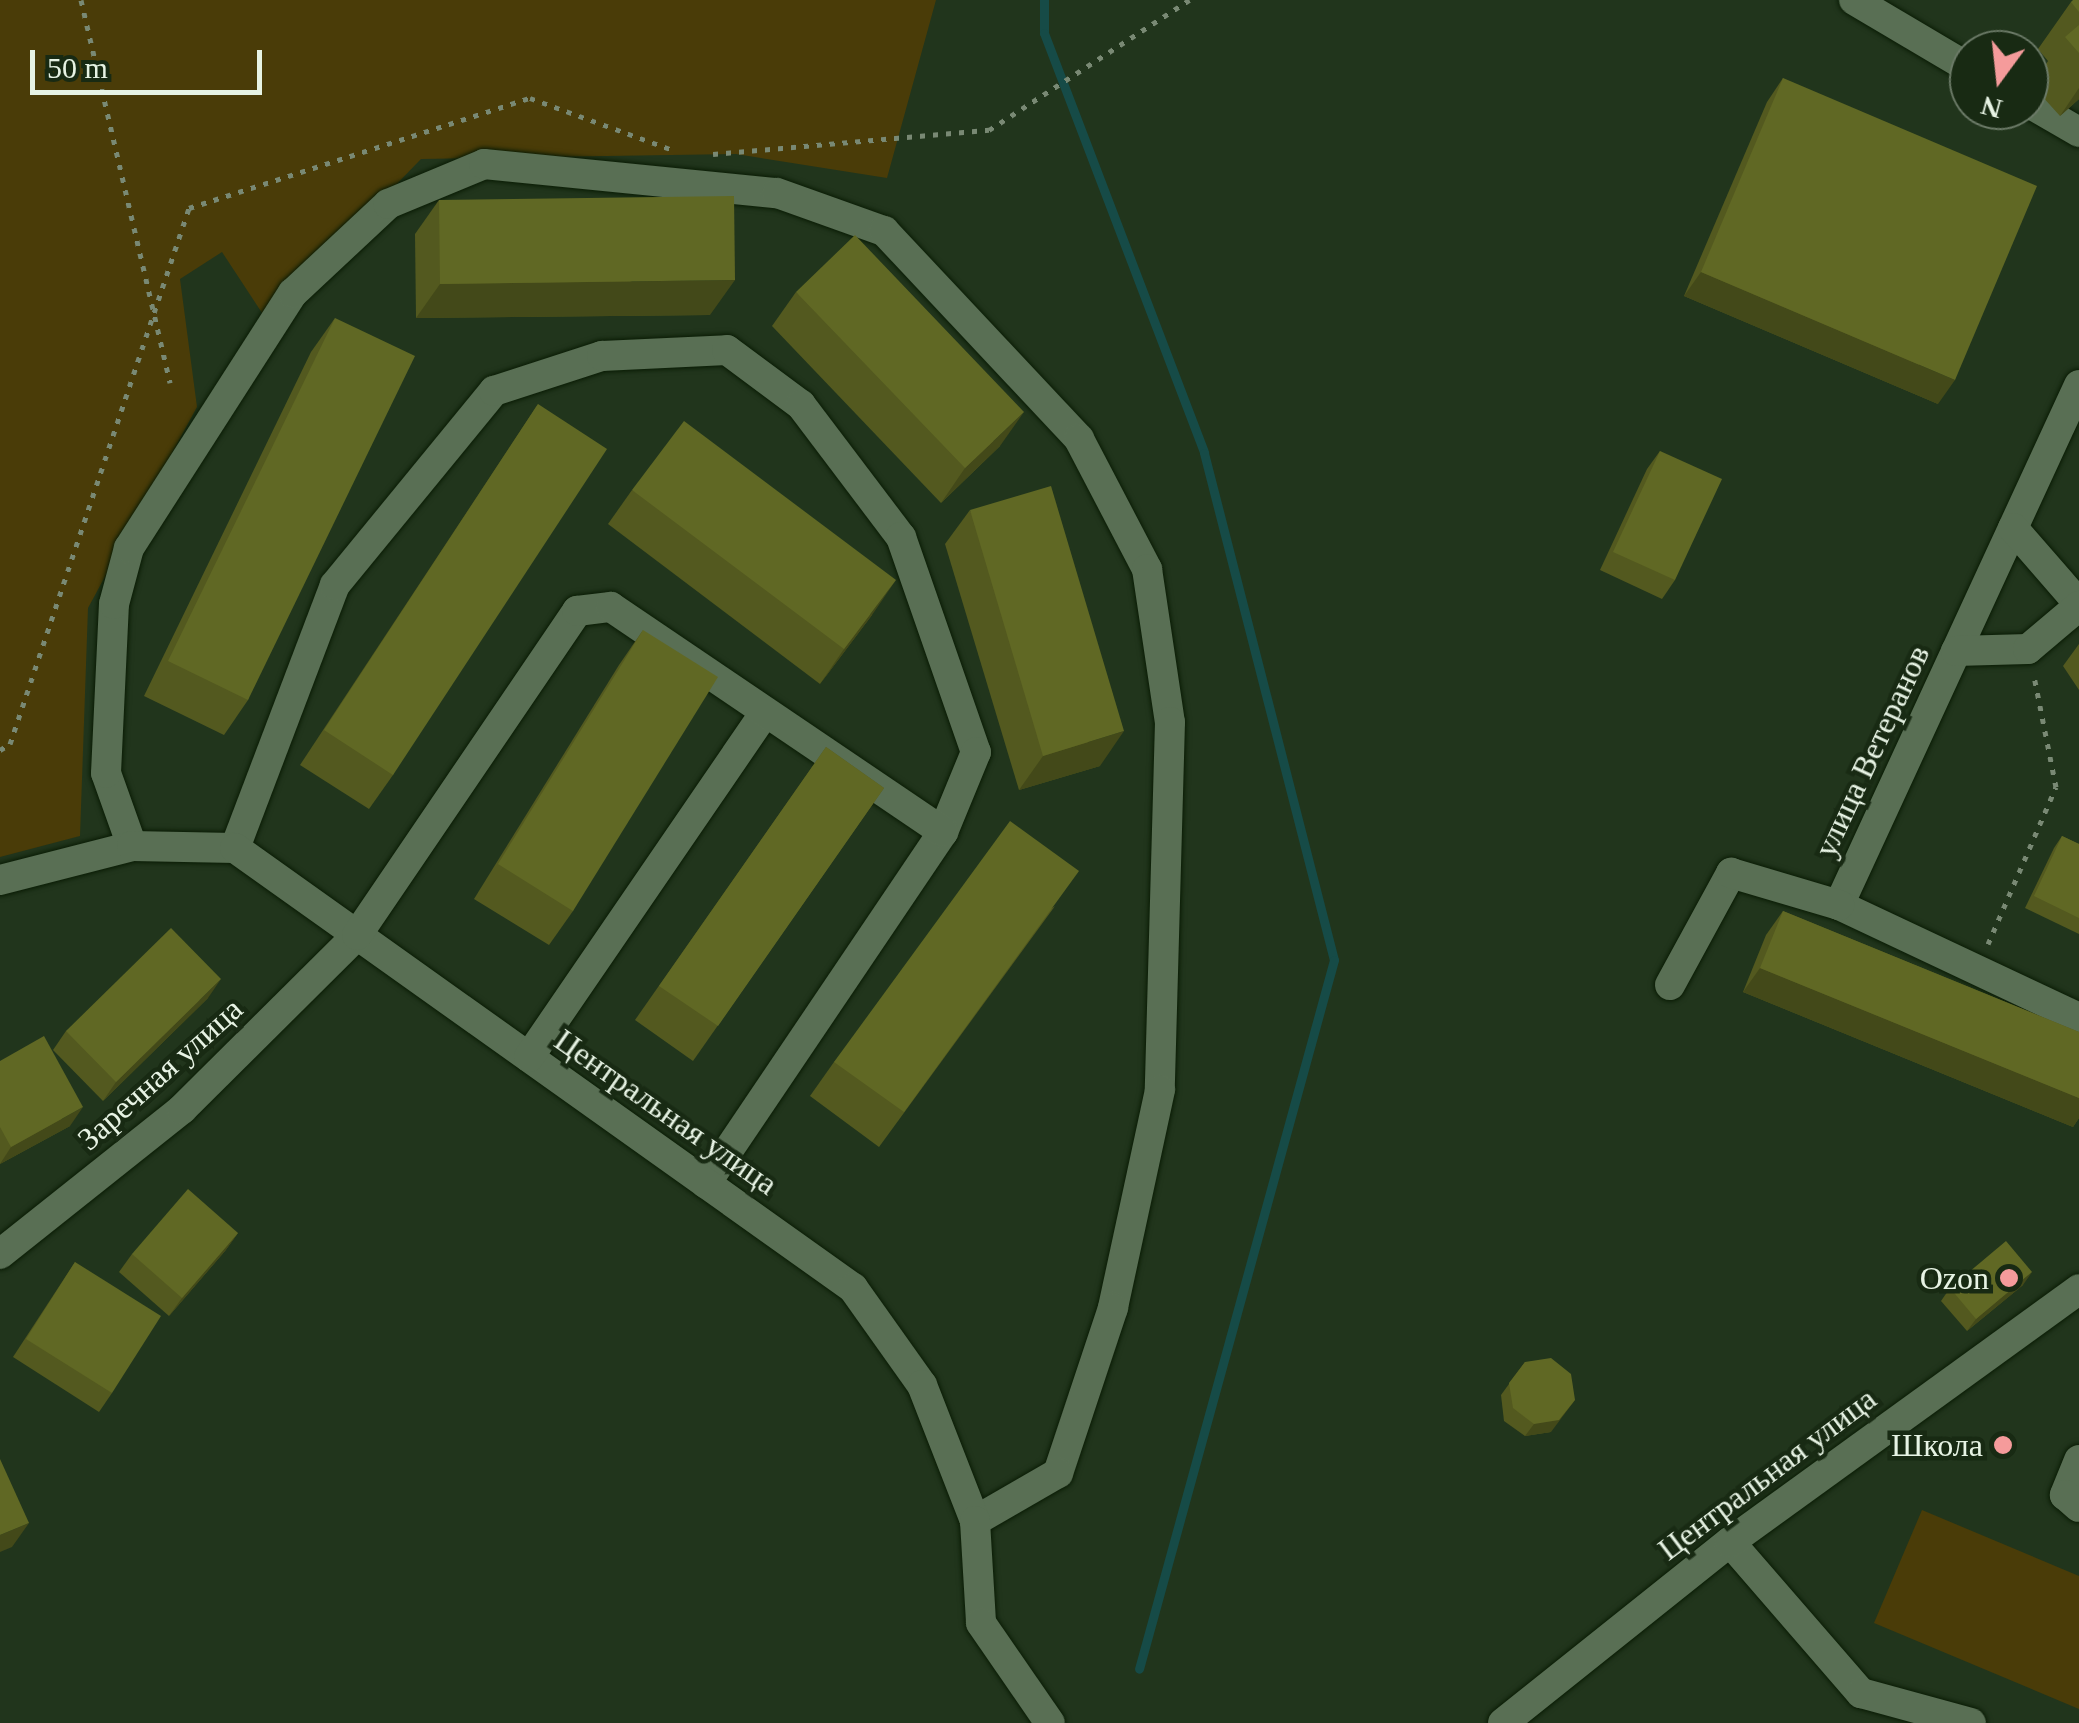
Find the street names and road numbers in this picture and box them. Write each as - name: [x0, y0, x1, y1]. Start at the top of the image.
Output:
- street label: улица Ветеранов: [1806, 639, 1938, 863]
- street label: Заречная улица: [70, 990, 250, 1158]
- street label: Центральная улица: [547, 1021, 785, 1203]
- street label: Центральная улица: [1650, 1380, 1884, 1568]

